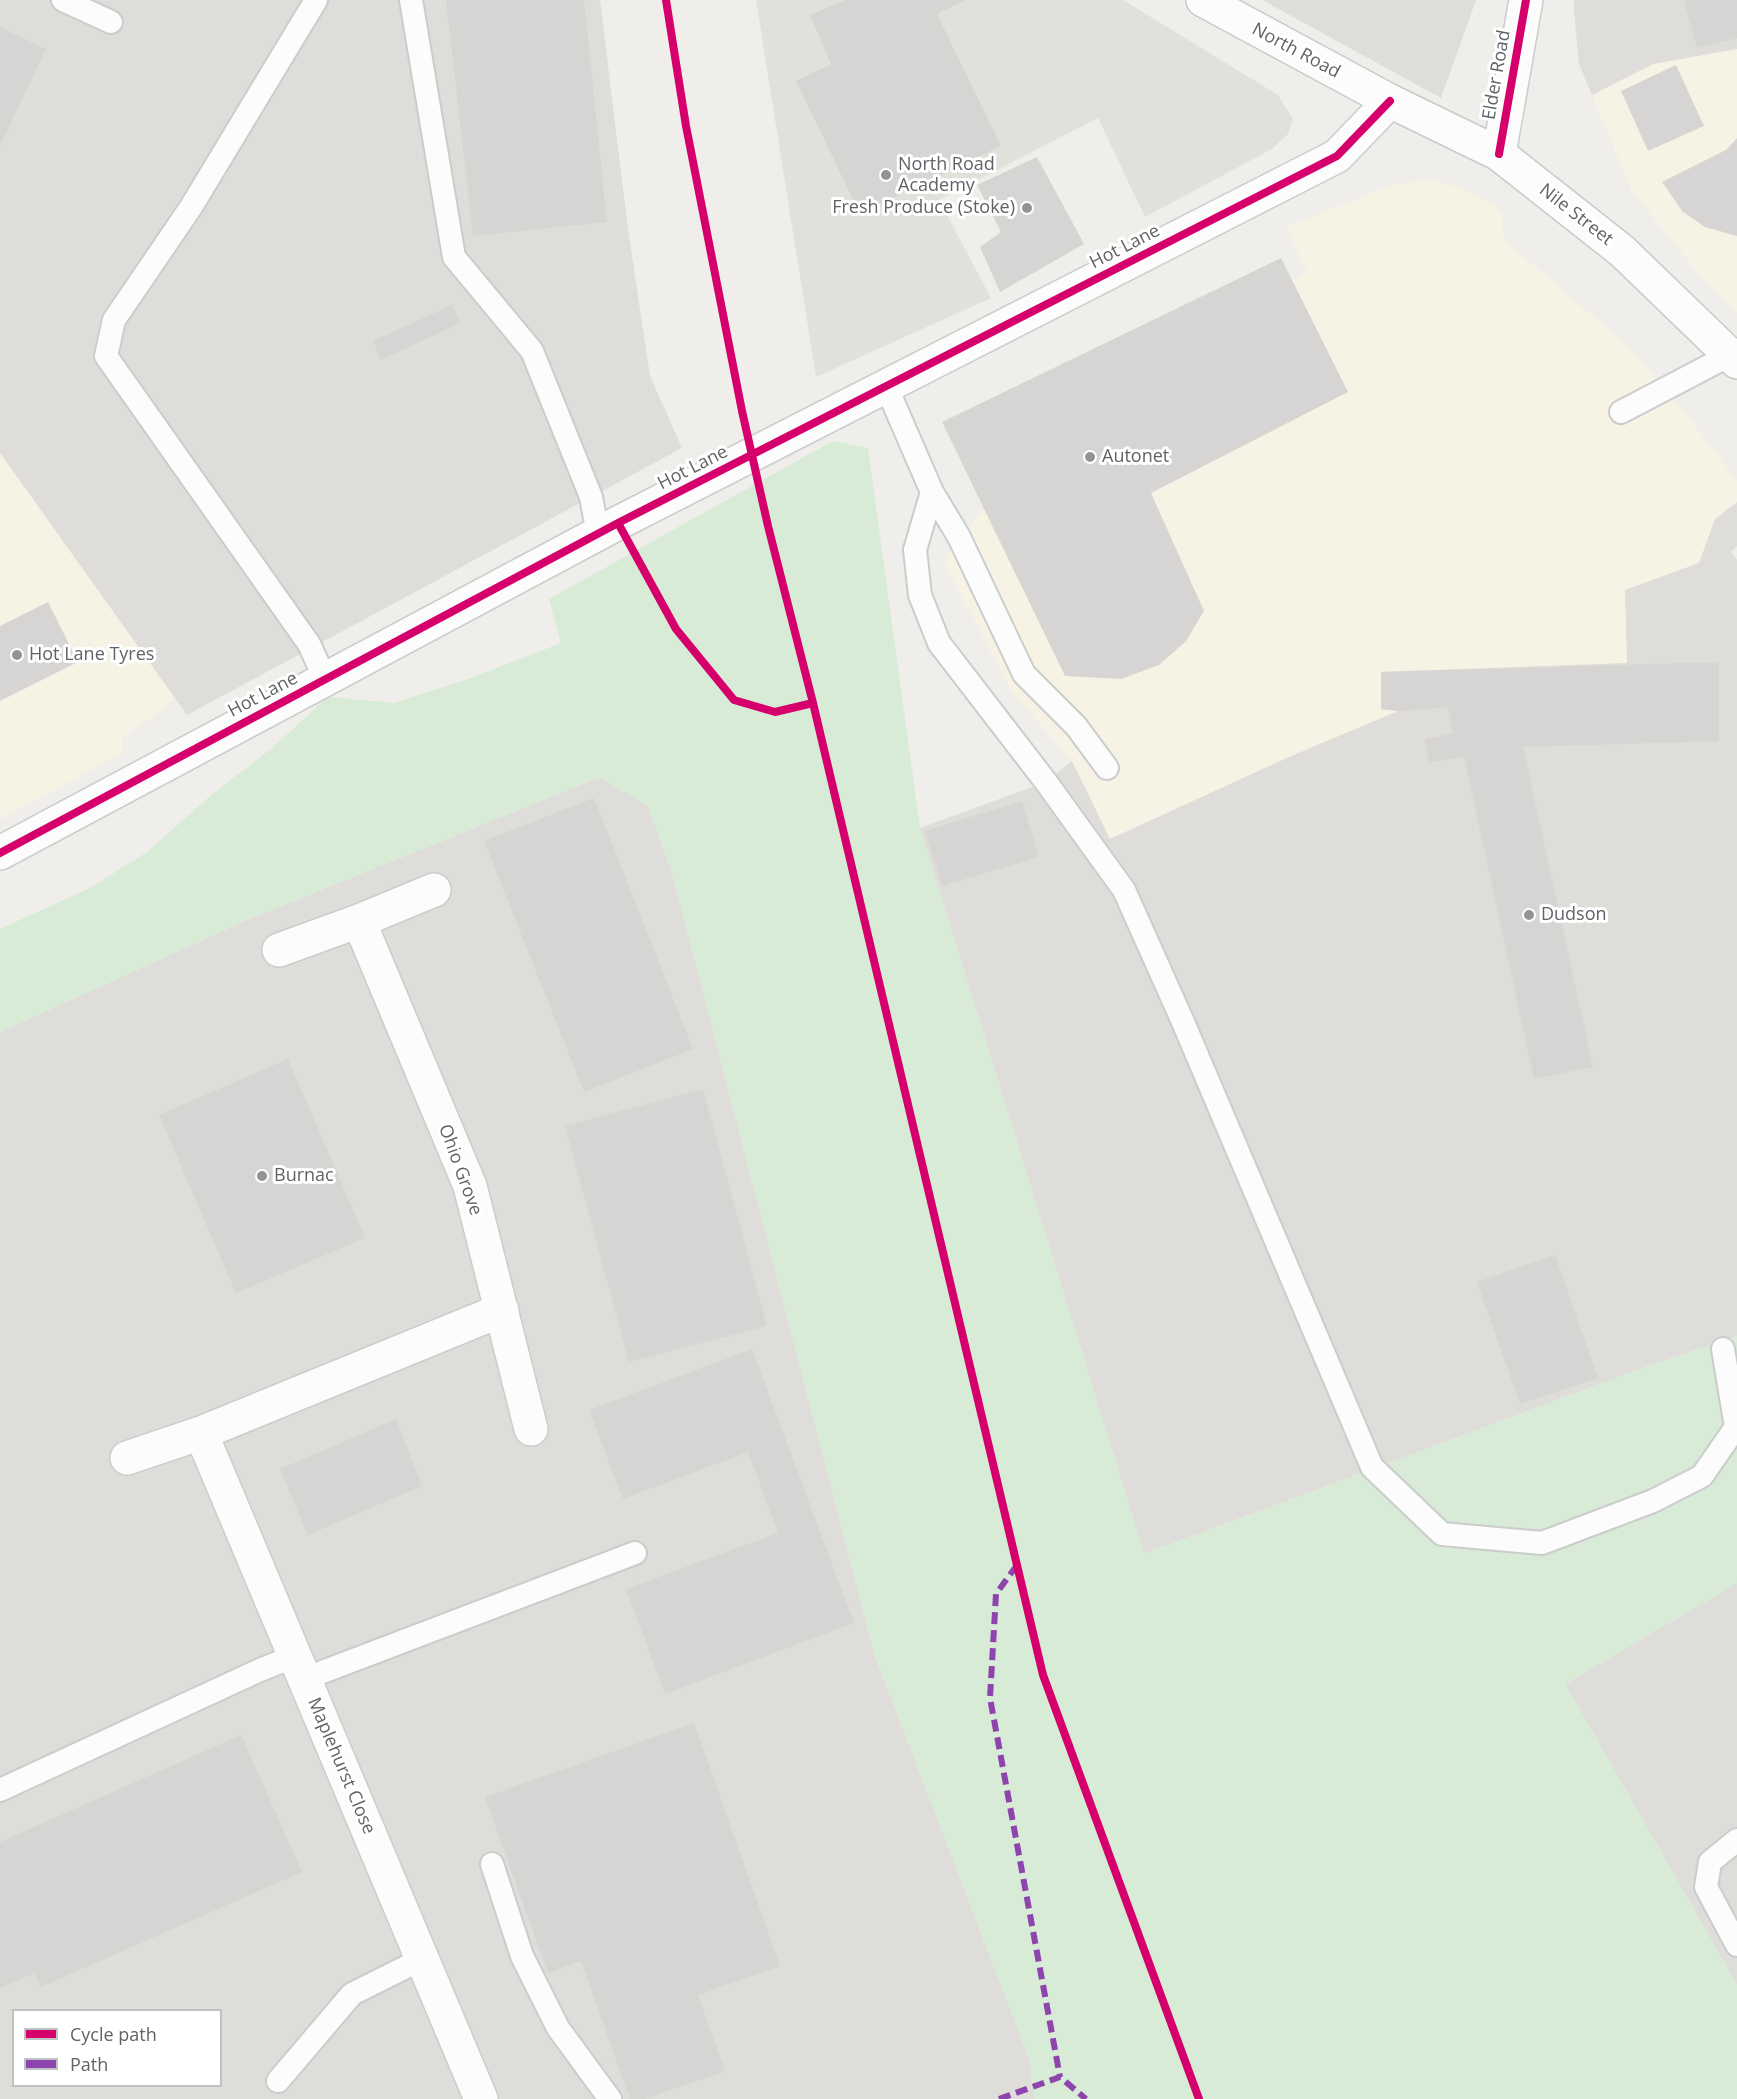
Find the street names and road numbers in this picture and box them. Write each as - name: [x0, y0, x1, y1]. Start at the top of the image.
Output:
- street label: North Road: [1248, 19, 1344, 83]
- street label: Elder Road: [1478, 28, 1516, 122]
- street label: Nile Street: [1535, 179, 1617, 251]
- street label: Hot Lane: [1086, 220, 1164, 274]
- street label: Hot Lane: [654, 441, 732, 495]
- street label: Hot Lane: [224, 668, 302, 722]
- street label: Ohio Grove: [434, 1121, 486, 1219]
- street label: Maplehurst Close: [302, 1694, 380, 1838]

